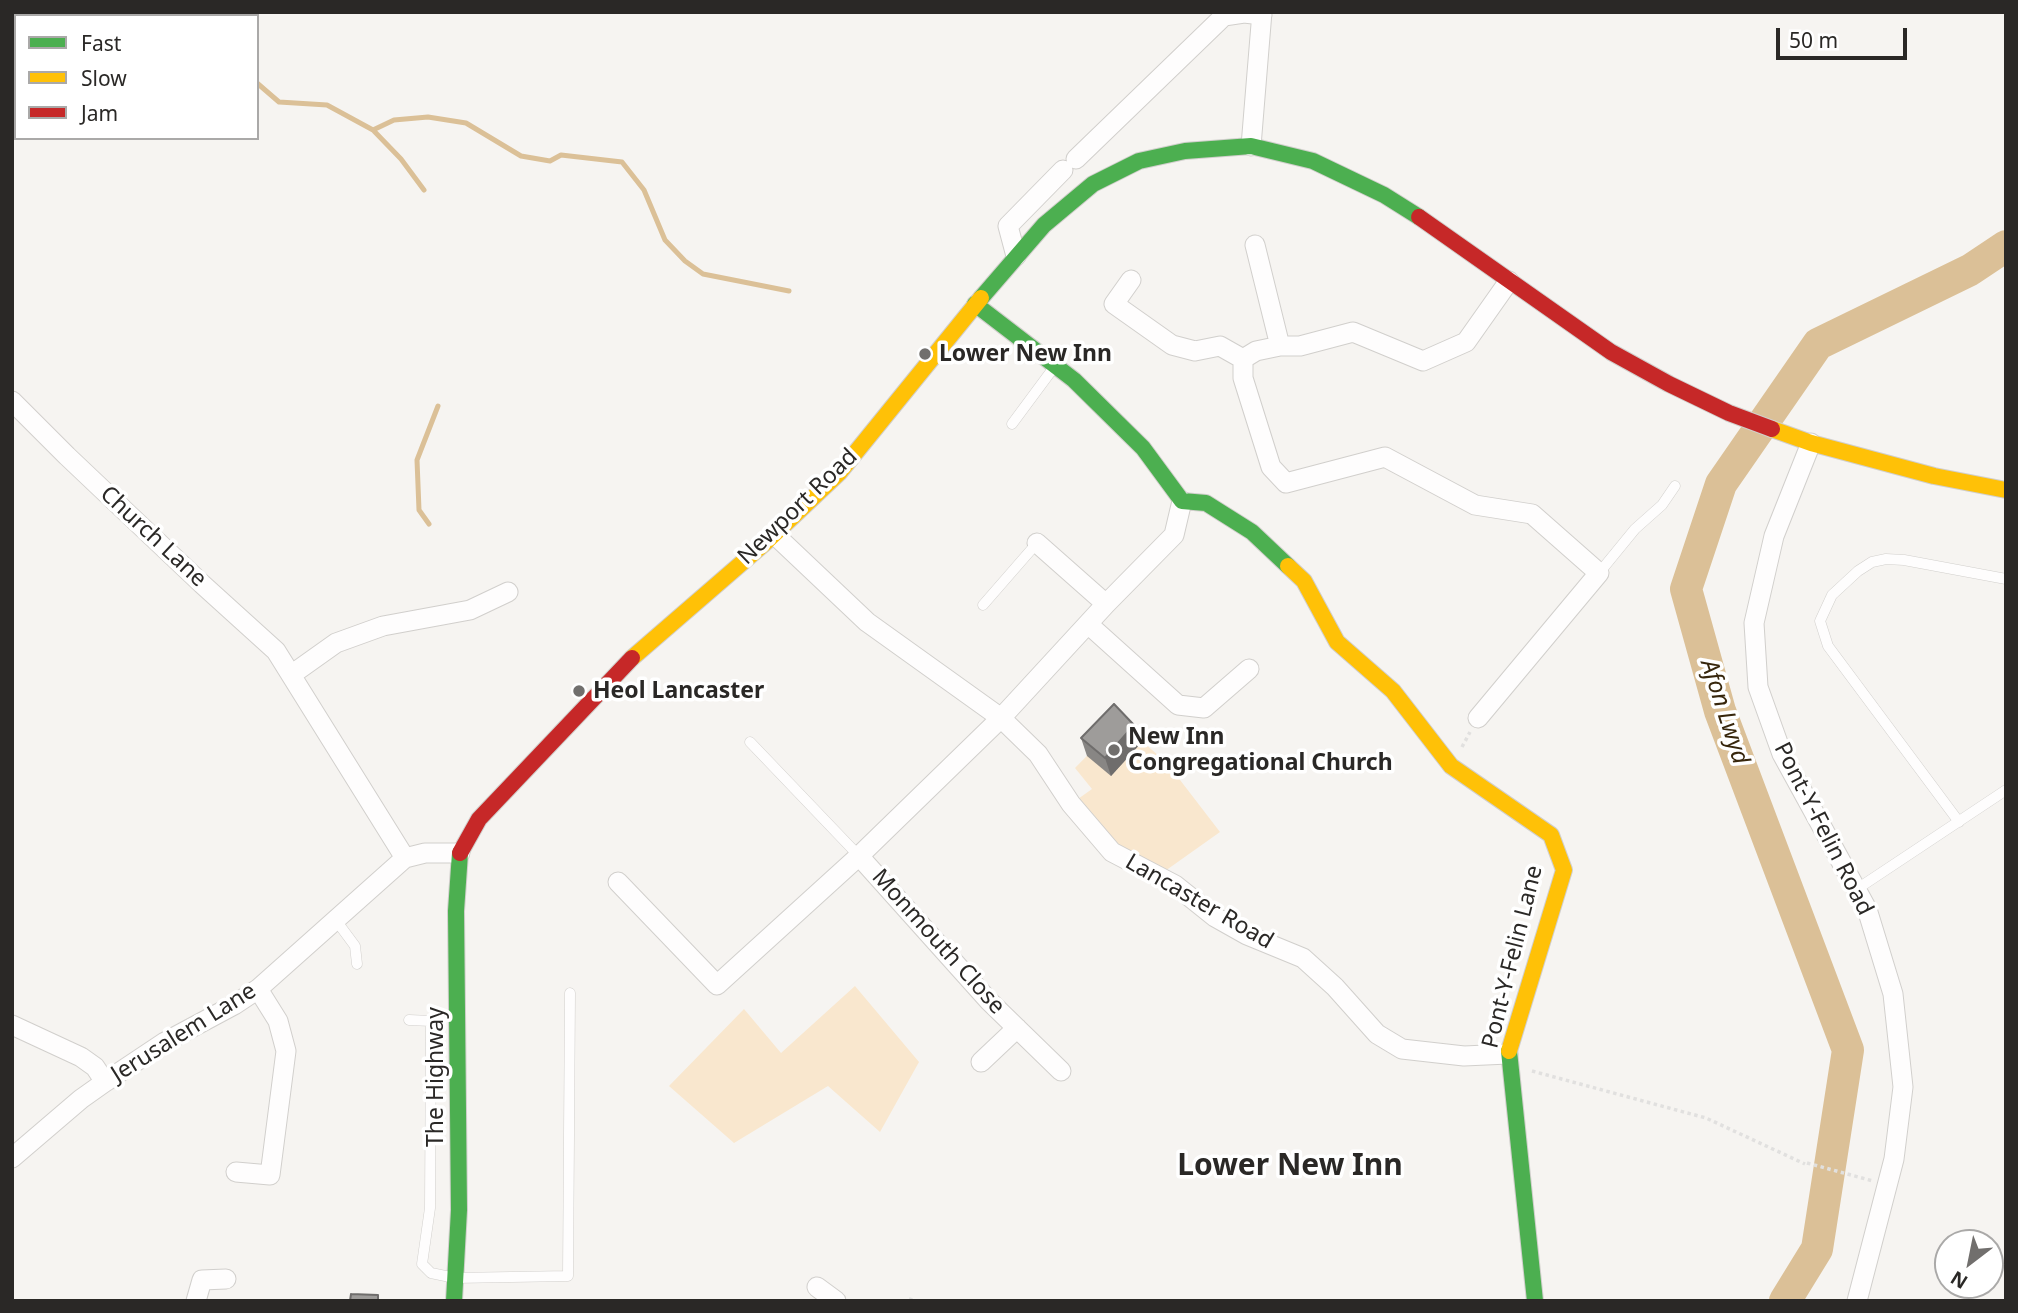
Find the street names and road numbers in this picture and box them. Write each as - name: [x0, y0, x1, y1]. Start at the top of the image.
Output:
- street label: Newport Road: [733, 443, 863, 571]
- street label: Church Lane: [94, 481, 212, 593]
- street label: Pont-Y-Felin Road: [1767, 738, 1879, 920]
- street label: Lancaster Road: [1120, 849, 1278, 955]
- street label: Pont-Y-Felin Lane: [1477, 863, 1549, 1051]
- street label: Monmouth Close: [866, 864, 1010, 1020]
- street label: Jerusalem Lane: [107, 977, 261, 1089]
- street label: The Highway: [422, 1007, 450, 1147]

